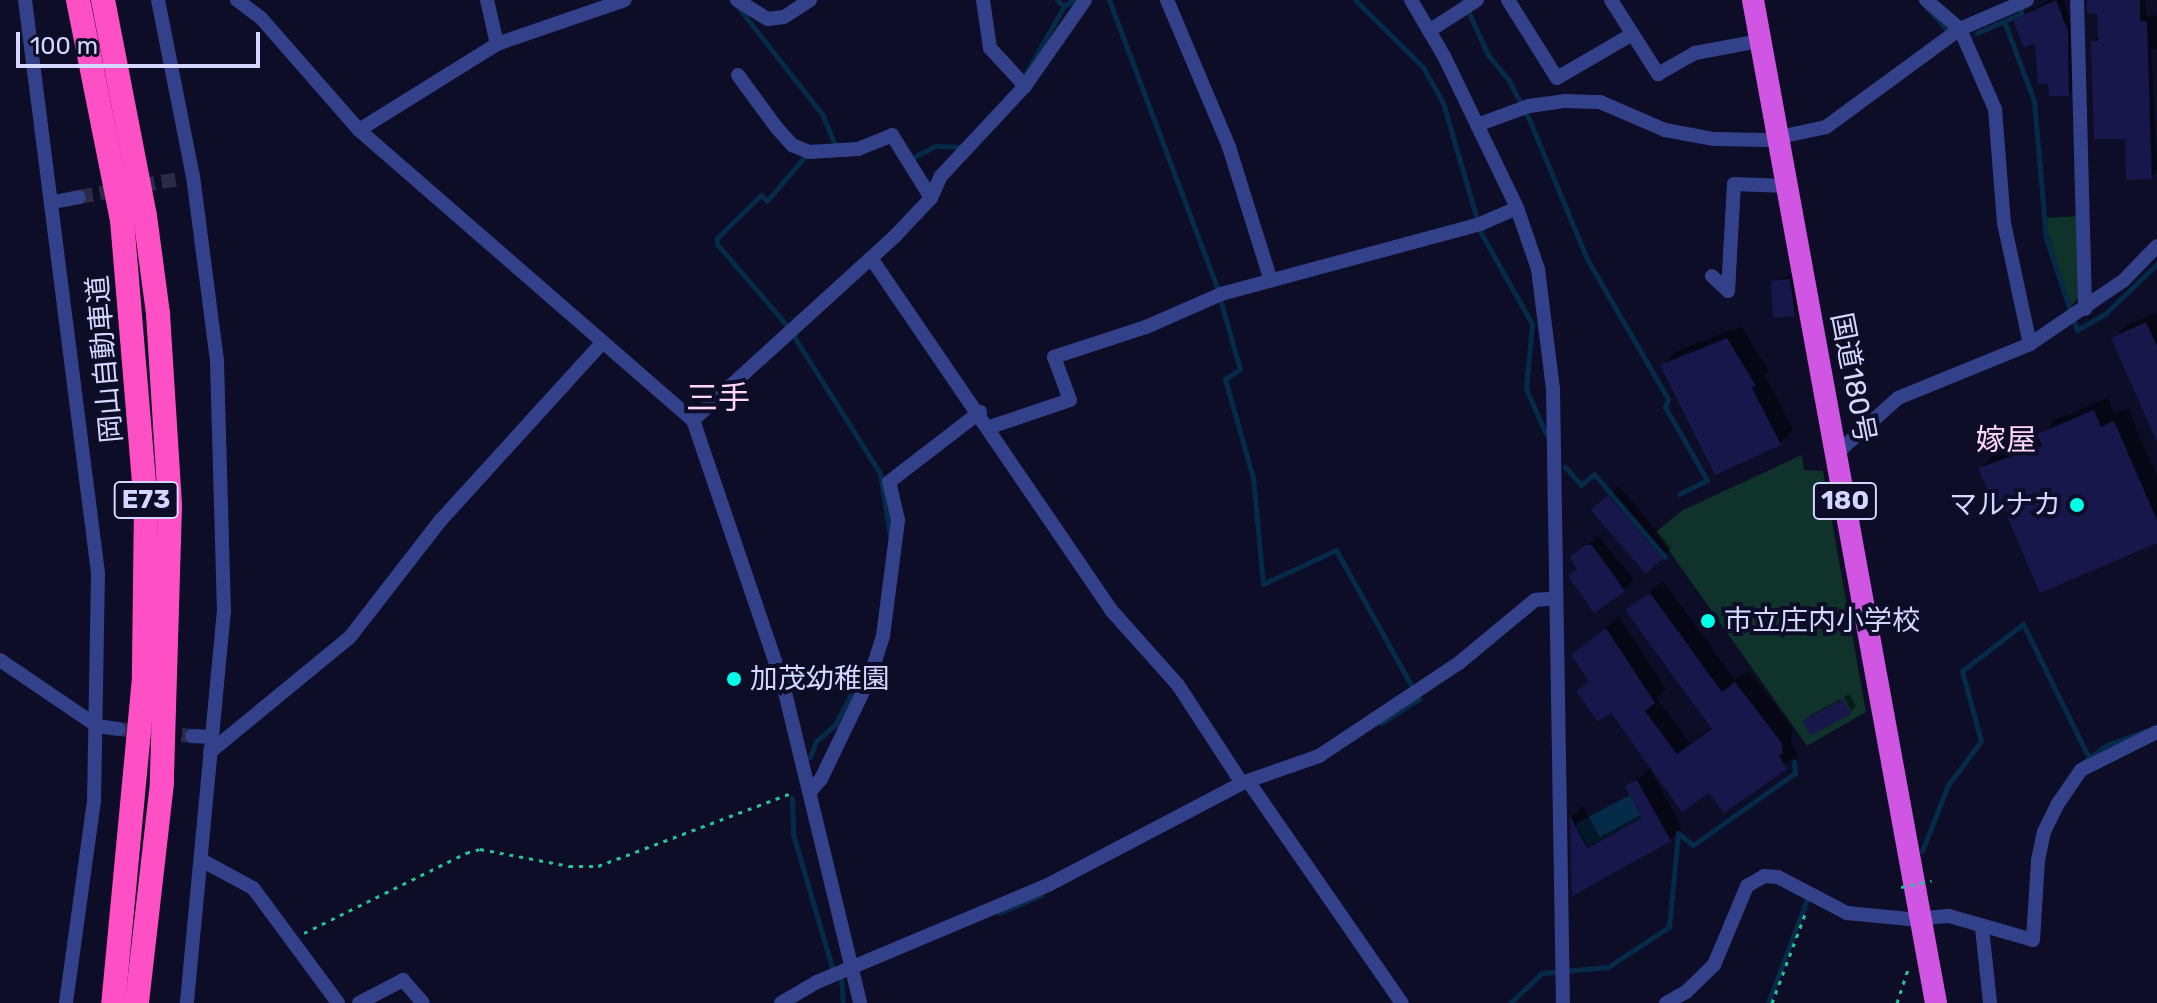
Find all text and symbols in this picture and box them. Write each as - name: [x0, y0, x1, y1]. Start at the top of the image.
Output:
- scale bar: [20, 16, 264, 66]
- text: 100 m: [30, 32, 98, 60]
- street label: 岡山自動車道: [81, 274, 129, 444]
- street label: 国道180号: [1824, 310, 1882, 446]
- district label: 三手: [686, 379, 750, 417]
- district label: 嫁屋: [1976, 422, 2036, 458]
- road number: E73: [112, 478, 180, 522]
- road number: 180: [1811, 479, 1879, 523]
- place label: マルナカ: [1949, 488, 2061, 522]
- marker: マルナカ: [2068, 496, 2086, 514]
- place label: 市立庄内小学校: [1724, 604, 1920, 638]
- marker: 市立庄内小学校: [1699, 612, 1717, 630]
- place label: 加茂幼稚園: [750, 662, 890, 696]
- marker: 加茂幼稚園: [725, 670, 743, 688]

